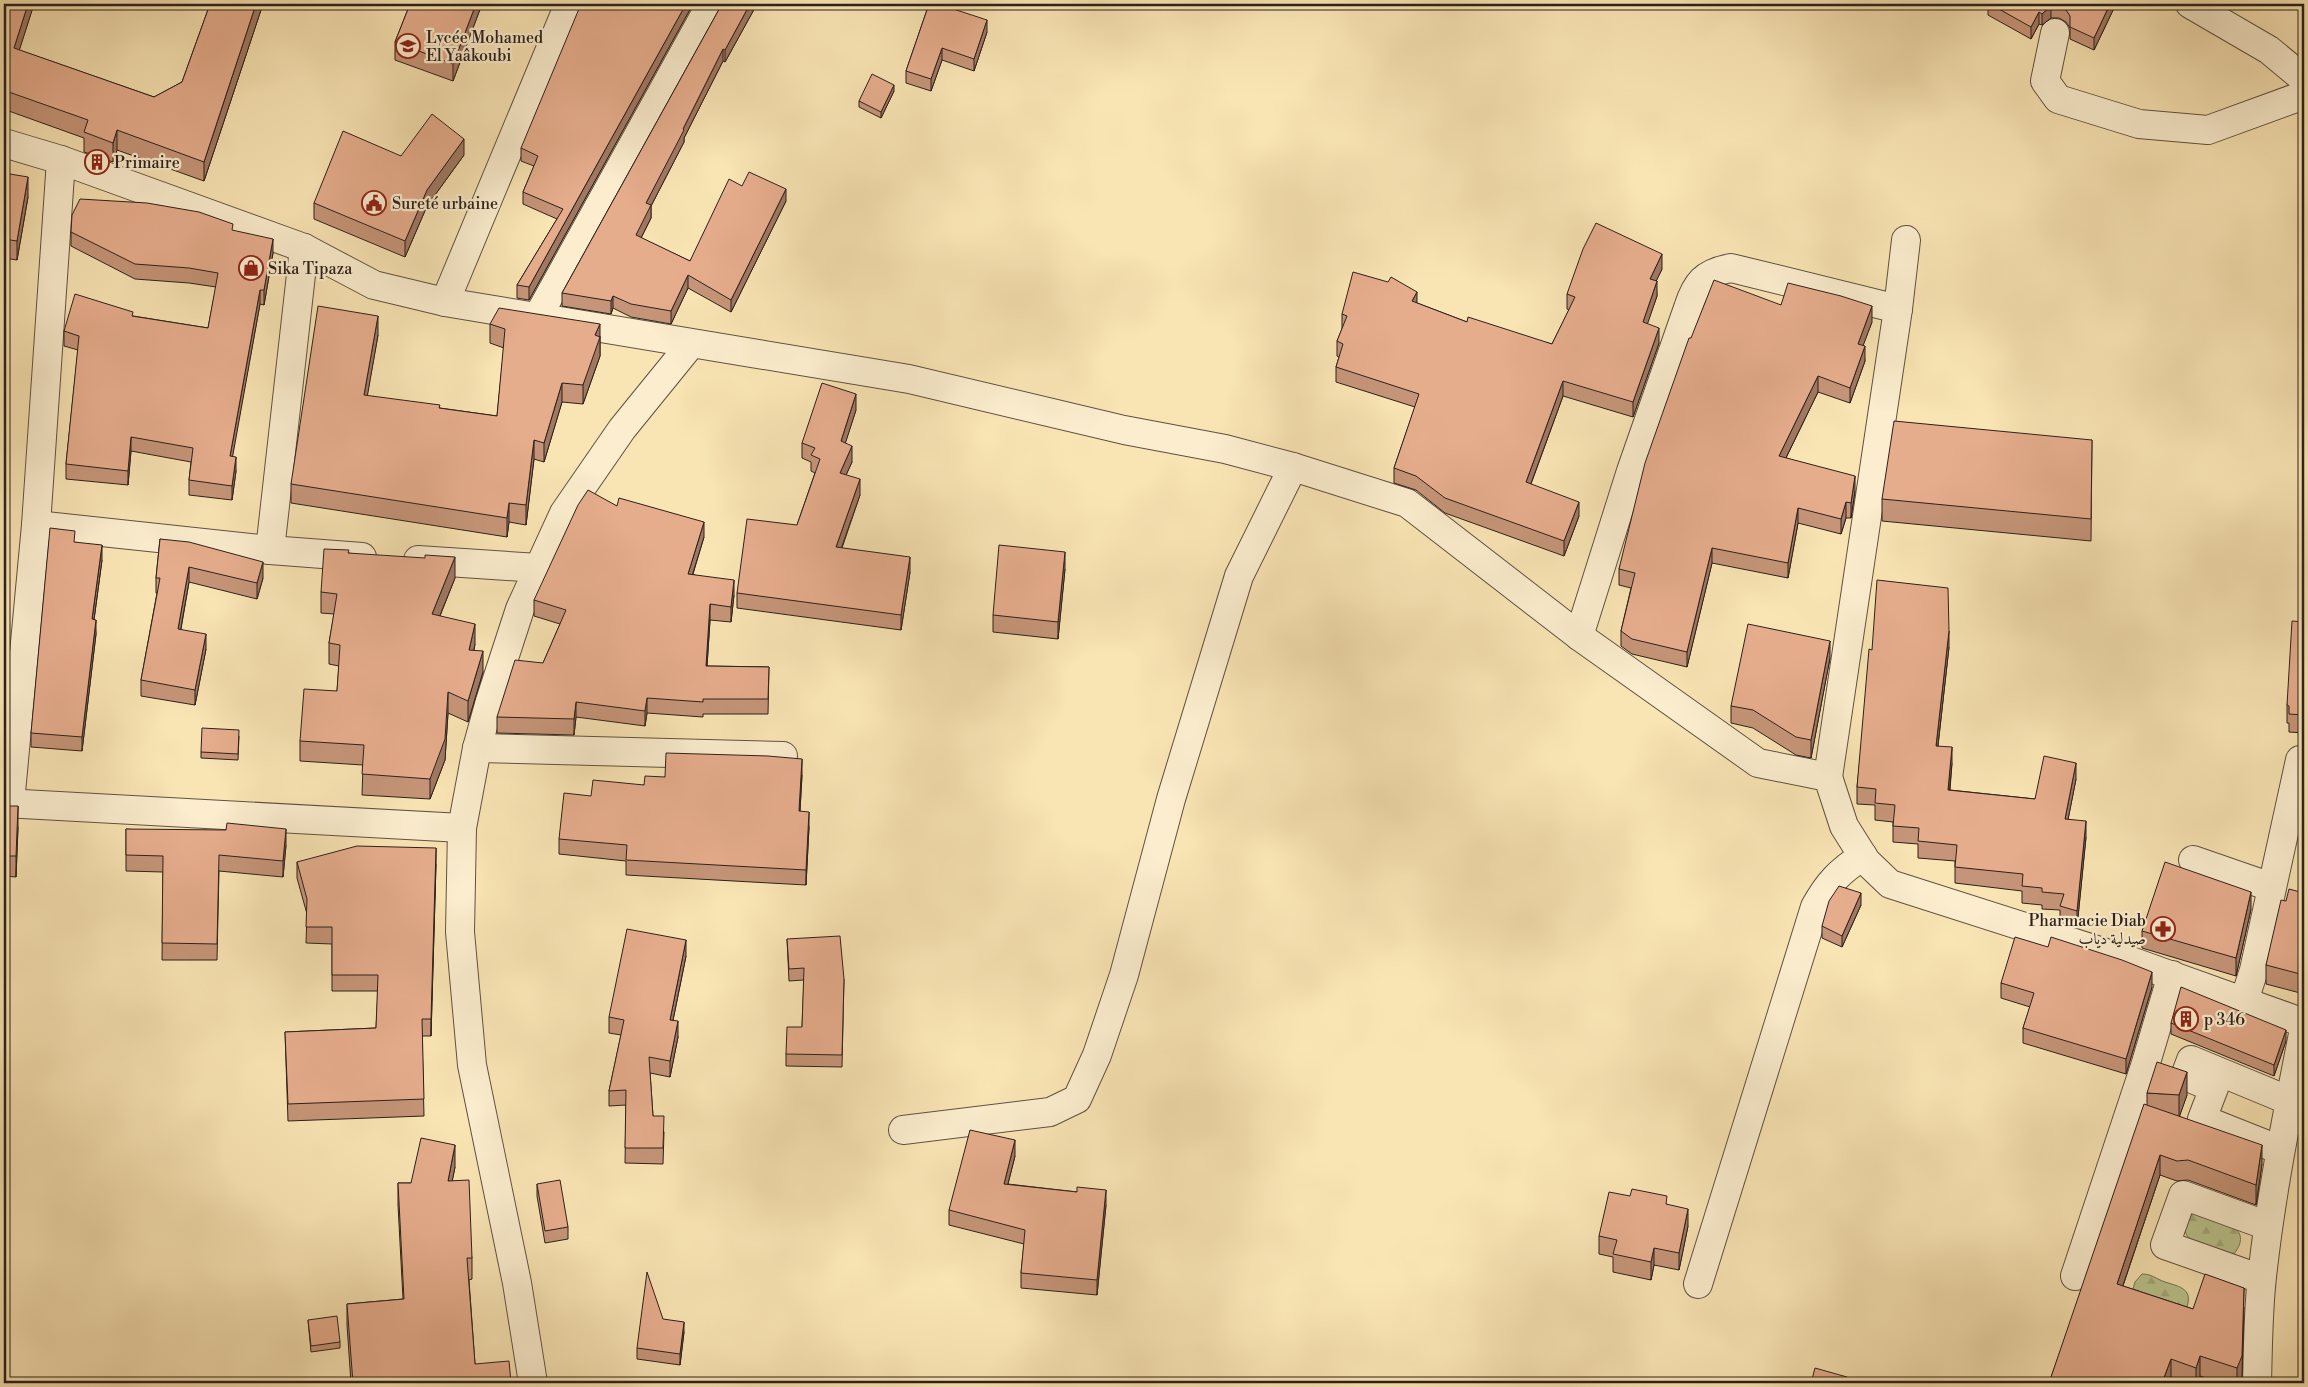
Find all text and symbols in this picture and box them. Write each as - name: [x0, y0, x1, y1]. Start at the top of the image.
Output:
- place label: Lycée Mohamed El Yaâkoubi: [426, 28, 543, 66]
- school or university icon: Lycée Mohamed El Yaâkoubi: [395, 33, 421, 59]
- building icon: Primaire: [84, 149, 110, 175]
- place label: Primaire: [114, 153, 180, 173]
- public building icon: Sureté urbaine: [361, 190, 387, 216]
- place label: Sureté urbaine: [392, 194, 498, 214]
- shop icon: Sika Tipaza: [238, 255, 264, 281]
- place label: Sika Tipaza: [268, 259, 353, 279]
- place label: Pharmacie Diab صيدلية دياب: [2028, 911, 2146, 949]
- pharmacy icon: Pharmacie Diab صيدلية دياب: [2150, 916, 2176, 942]
- building icon: p 346: [2173, 1006, 2199, 1032]
- place label: p 346: [2204, 1010, 2245, 1030]

